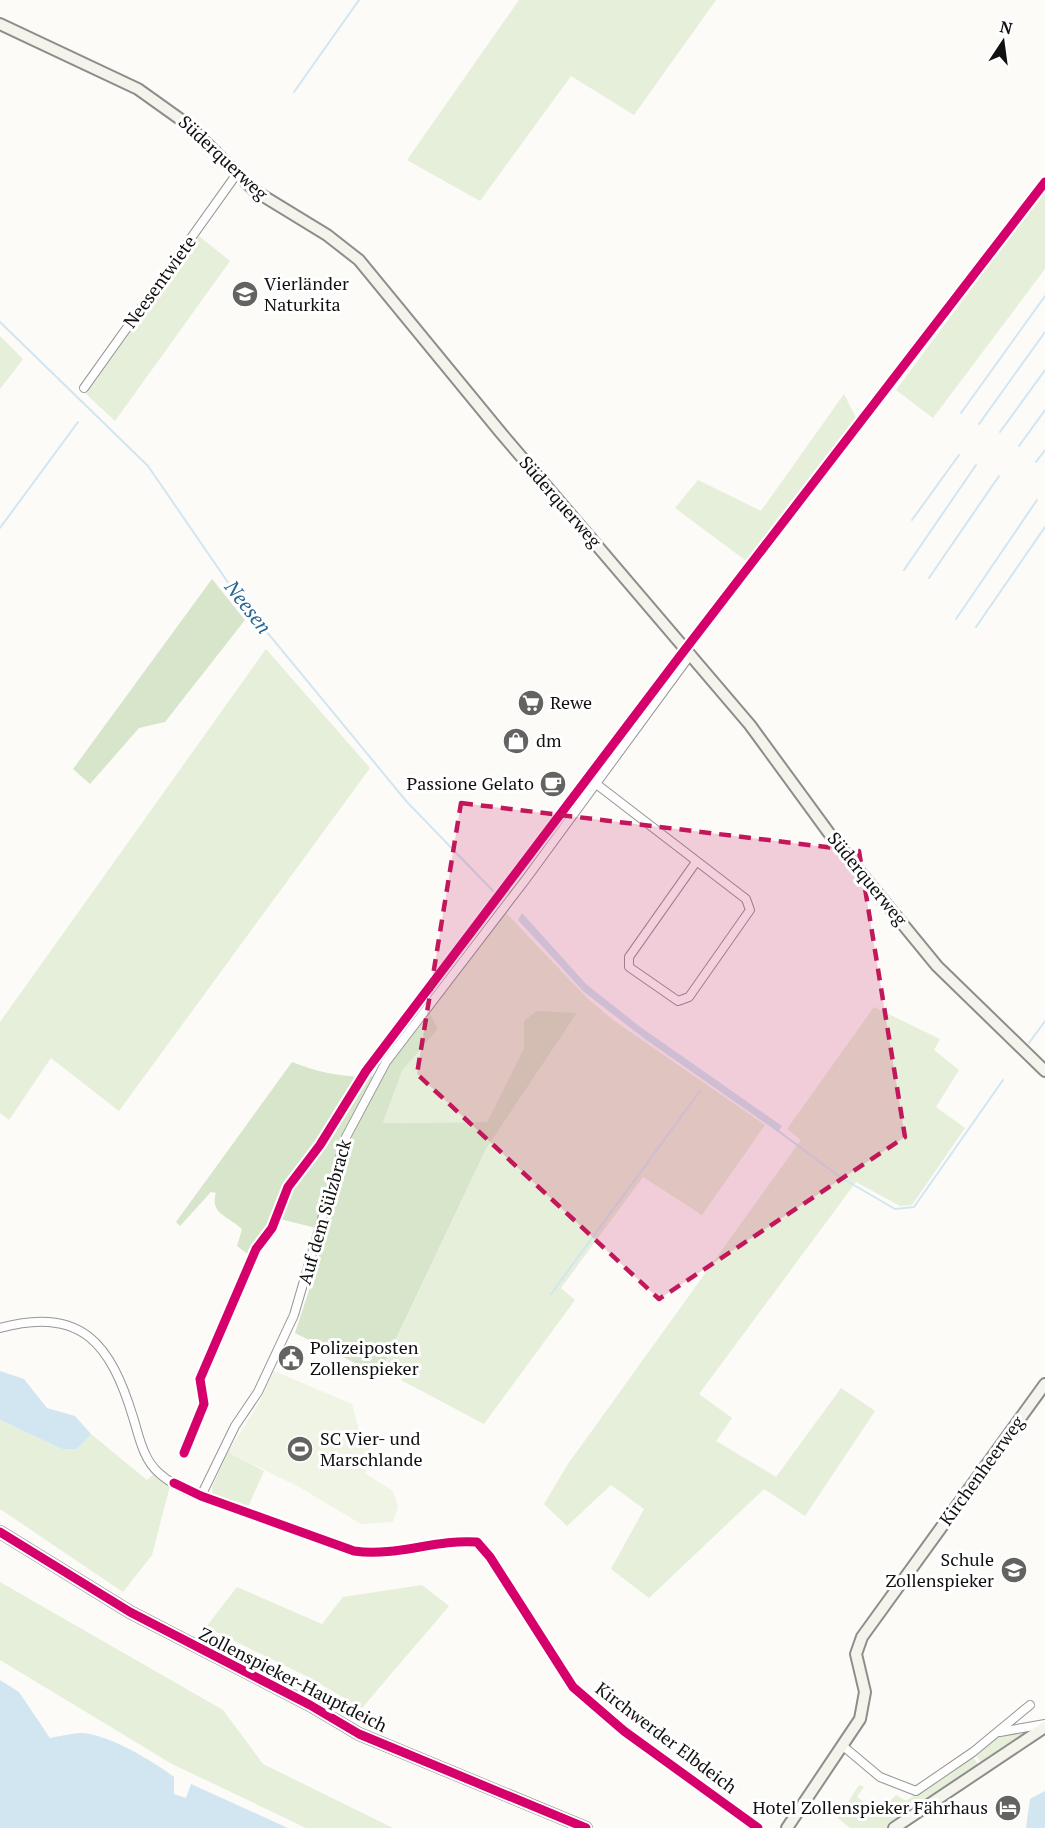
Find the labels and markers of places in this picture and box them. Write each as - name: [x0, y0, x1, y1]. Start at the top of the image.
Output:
- place label: Vierländer Naturkita: [264, 271, 349, 316]
- school or university icon: Vierländer Naturkita: [230, 279, 260, 309]
- supermarket icon: Rewe: [516, 688, 546, 718]
- place label: Rewe: [550, 690, 592, 714]
- shop icon: dm: [501, 726, 531, 756]
- place label: dm: [536, 728, 562, 752]
- cafe icon: Passione Gelato: [538, 769, 568, 799]
- place label: Passione Gelato: [407, 771, 534, 795]
- place label: Polizeiposten Zollenspieker: [310, 1335, 419, 1380]
- public building icon: Polizeiposten Zollenspieker: [276, 1343, 306, 1373]
- place label: SC Vier- und Marschlande: [320, 1426, 423, 1471]
- sports icon: SC Vier- und Marschlande: [285, 1434, 315, 1464]
- place label: Schule Zollenspieker: [885, 1547, 994, 1592]
- school or university icon: Schule Zollenspieker: [999, 1555, 1029, 1585]
- hotel icon: Hotel Zollenspieker Fährhaus: [993, 1793, 1023, 1823]
- place label: Hotel Zollenspieker Fährhaus: [753, 1795, 988, 1819]

